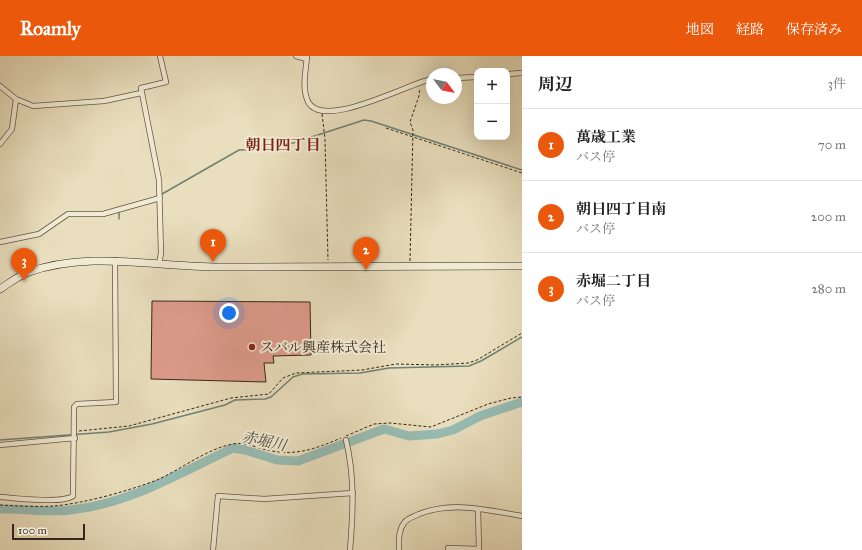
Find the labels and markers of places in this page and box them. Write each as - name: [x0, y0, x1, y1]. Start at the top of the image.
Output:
- pin: 1: [200, 229, 226, 262]
- pin: 2: [353, 237, 379, 270]
- pin: 3: [11, 248, 37, 281]
- place label: スバル興産株式会社: [260, 339, 386, 356]
- marker: スバル興産株式会社: [247, 342, 257, 352]

